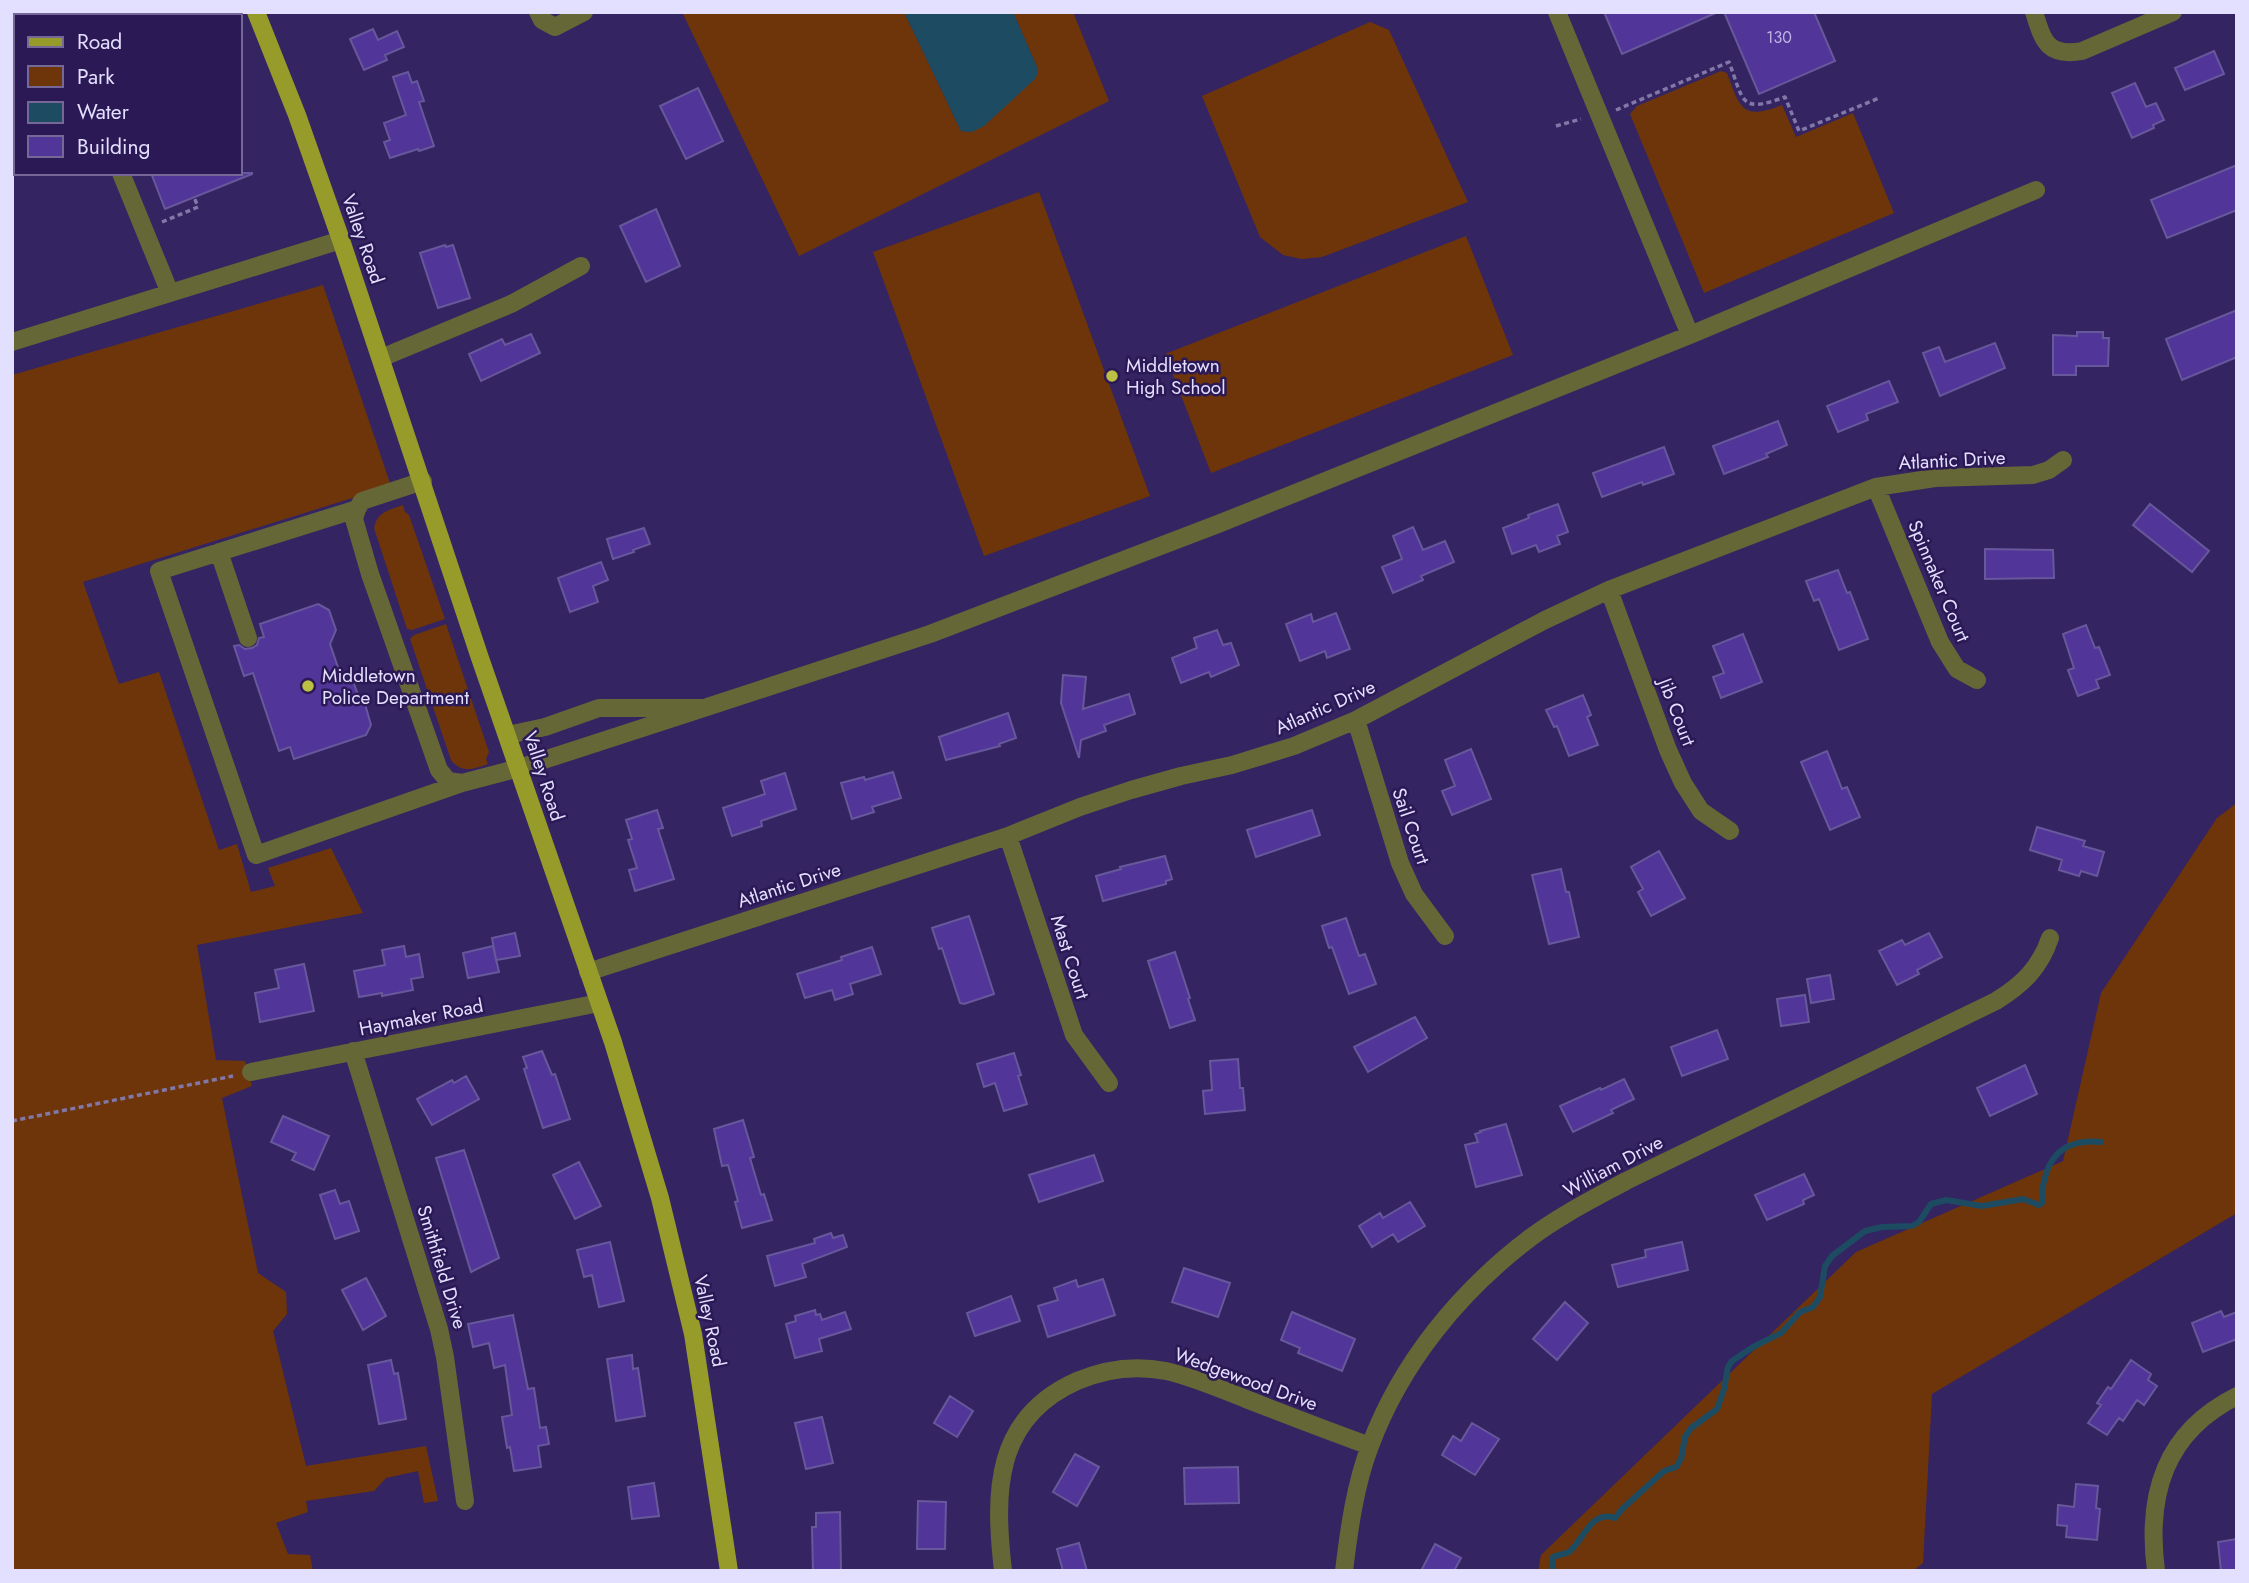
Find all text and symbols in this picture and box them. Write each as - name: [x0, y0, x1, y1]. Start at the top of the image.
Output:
- legend: [14, 14, 242, 175]
- house number: 130: [1766, 26, 1792, 49]
- text: Road: [77, 27, 122, 57]
- text: Park: [77, 62, 115, 92]
- text: Water: [77, 97, 130, 127]
- text: Building: [77, 132, 150, 162]
- street label: Valley Road: [335, 191, 391, 287]
- place label: Middletown High School: [1126, 352, 1226, 401]
- marker: Middletown High School: [1104, 368, 1120, 384]
- street label: Atlantic Drive: [1898, 444, 2006, 476]
- street label: Spinnaker Court: [1901, 516, 1977, 646]
- place label: Middletown Police Department: [322, 662, 469, 711]
- street label: Jib Court: [1651, 671, 1702, 750]
- street label: Atlantic Drive: [1271, 673, 1380, 741]
- marker: Middletown Police Department: [300, 678, 316, 694]
- street label: Valley Road: [517, 728, 571, 824]
- street label: Sail Court: [1385, 784, 1437, 868]
- street label: Atlantic Drive: [734, 856, 844, 914]
- street label: Mast Court: [1044, 912, 1096, 1003]
- street label: Haymaker Road: [357, 992, 485, 1042]
- street label: William Drive: [1558, 1128, 1668, 1204]
- street label: Smithfield Drive: [410, 1202, 474, 1332]
- street label: Valley Road: [687, 1273, 733, 1369]
- street label: Wedgewood Drive: [1171, 1341, 1321, 1417]

